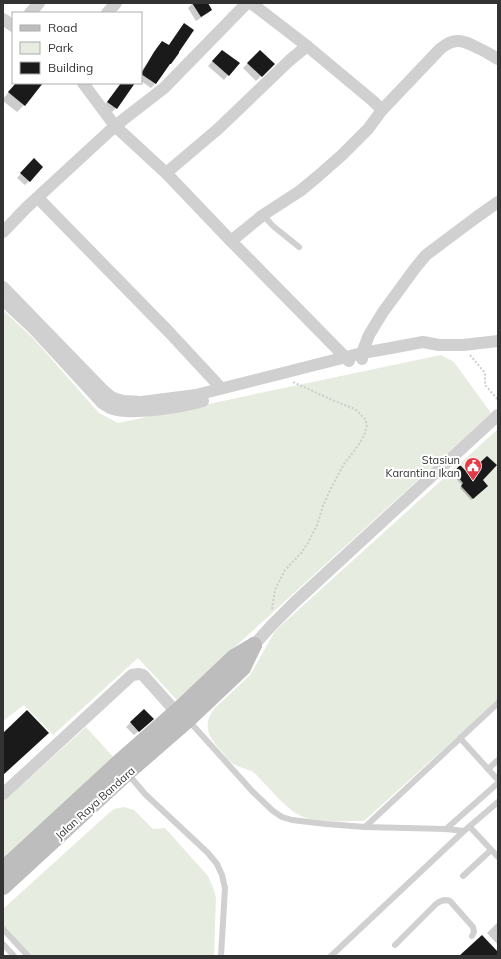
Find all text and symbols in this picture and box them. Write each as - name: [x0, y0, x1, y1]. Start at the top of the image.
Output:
- legend: [12, 12, 142, 84]
- text: Road: [48, 20, 77, 35]
- text: Park: [48, 40, 74, 55]
- text: Building: [48, 60, 93, 75]
- place label: Stasiun Karantina Ikan: [386, 453, 460, 480]
- public building icon: Stasiun Karantina Ikan: [463, 456, 483, 481]
- street label: Jalan Raya Bandara: [52, 764, 138, 842]

